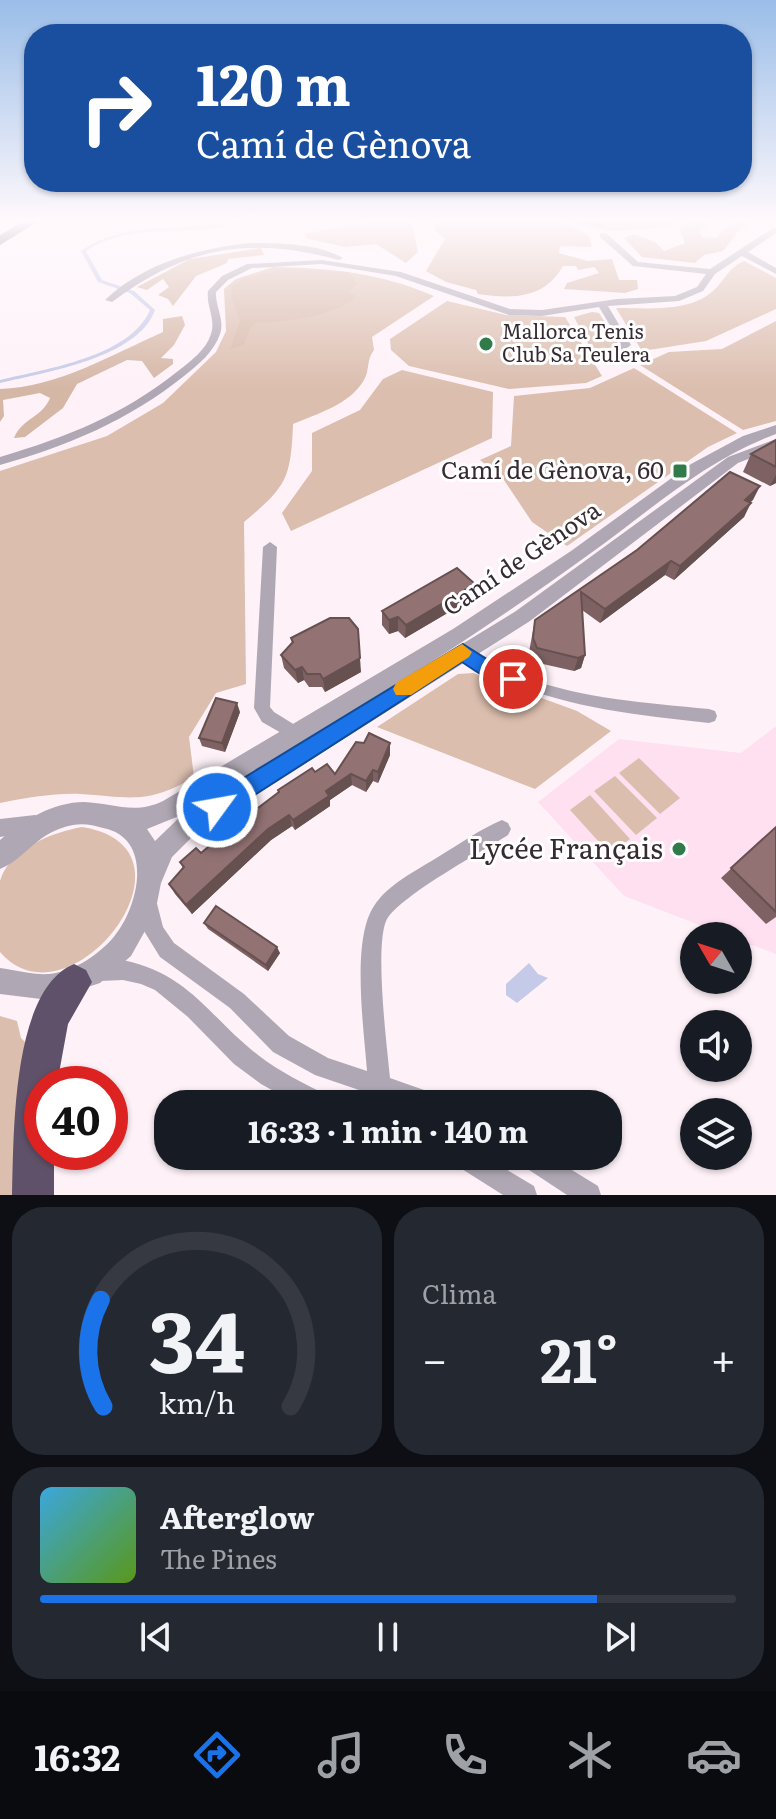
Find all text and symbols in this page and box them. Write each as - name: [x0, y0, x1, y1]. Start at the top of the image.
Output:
- text: 120 m: [196, 40, 351, 123]
- icon: right: [64, 56, 168, 160]
- text: Camí de Gènova: [196, 116, 471, 169]
- place label: Mallorca Tenis Club Sa Teulera: [502, 315, 651, 368]
- marker: Mallorca Tenis Club Sa Teulera: [477, 335, 495, 353]
- place label: Camí de Gènova, 60: [441, 451, 664, 486]
- marker: Camí de Gènova, 60: [671, 462, 689, 480]
- street label: Camí de Gènova: [435, 491, 606, 623]
- pin: [479, 645, 547, 713]
- icon: arrive: [491, 657, 535, 701]
- position arrow: [175, 765, 259, 849]
- place label: Lycée Français: [469, 826, 663, 868]
- marker: Lycée Français: [670, 840, 688, 858]
- north arrow: [680, 922, 752, 994]
- map controls: [680, 922, 752, 1170]
- button: sound: [680, 1010, 752, 1082]
- speed limit sign: 40: [24, 1066, 128, 1170]
- button: layers: [680, 1098, 752, 1170]
- text: 16:33 · 1 min · 140 m: [248, 1108, 528, 1152]
- text: Clima: [422, 1273, 497, 1312]
- text: 34: [149, 1275, 245, 1399]
- text: 21°: [540, 1312, 618, 1401]
- text: −: [422, 1324, 448, 1390]
- text: +: [710, 1324, 736, 1390]
- text: km/h: [159, 1380, 235, 1423]
- text: Afterglow: [160, 1494, 314, 1538]
- text: The Pines: [160, 1538, 277, 1577]
- icon: previous: [134, 1615, 178, 1659]
- icon: pause: [366, 1615, 410, 1659]
- icon: next: [598, 1615, 642, 1659]
- icon: directions: [189, 1727, 245, 1783]
- icon: music: [313, 1727, 369, 1783]
- icon: phone: [437, 1727, 493, 1783]
- icon: climate: [562, 1727, 618, 1783]
- icon: car: [686, 1727, 742, 1783]
- text: 16:32: [34, 1729, 120, 1782]

